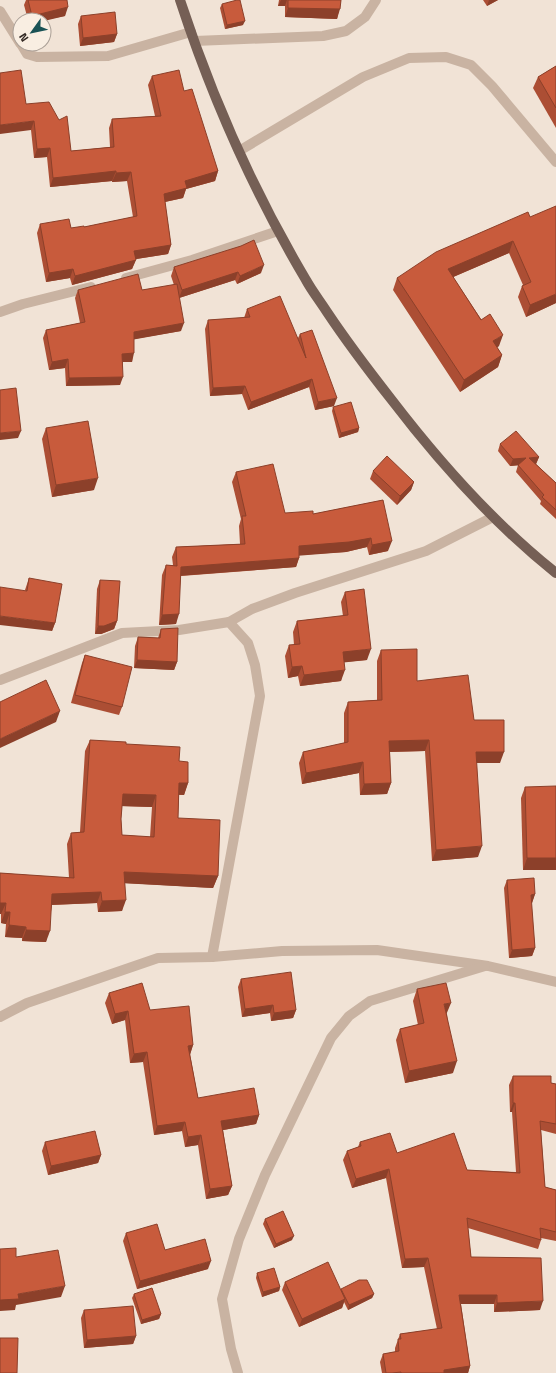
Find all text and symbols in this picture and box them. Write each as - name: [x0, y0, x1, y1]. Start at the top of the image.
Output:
- north arrow: [12, 12, 52, 52]
- text: N: [15, 30, 32, 45]

